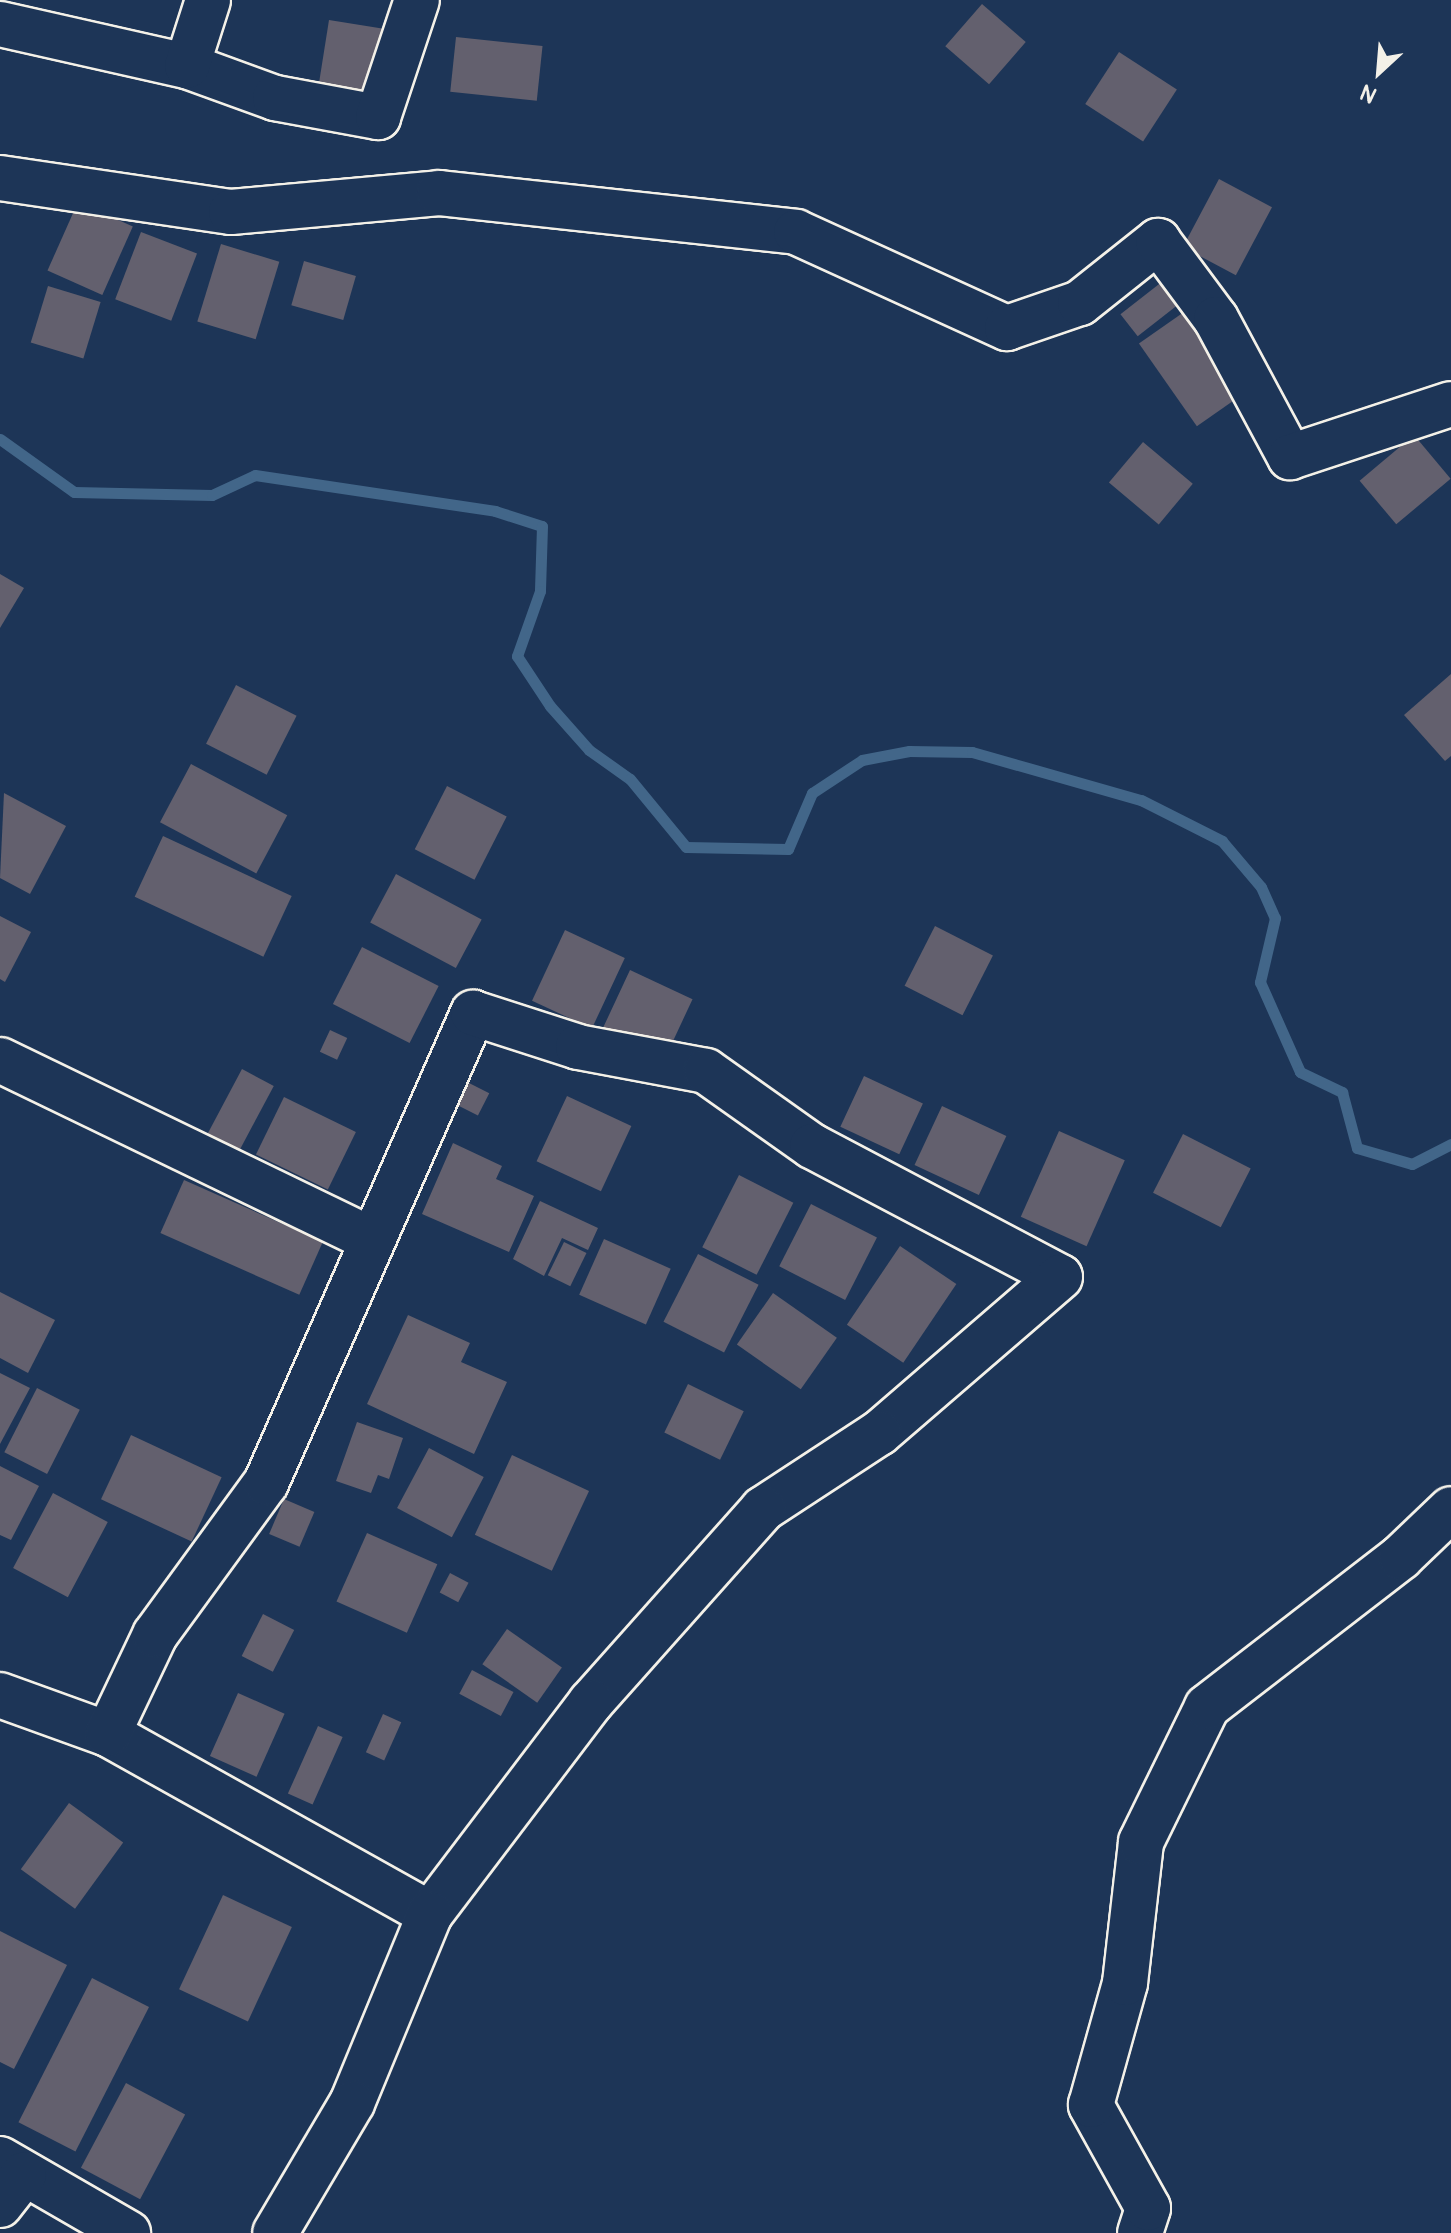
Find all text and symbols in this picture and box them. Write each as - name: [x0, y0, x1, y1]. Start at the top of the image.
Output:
- north arrow: [1339, 32, 1419, 112]
- text: N: [1356, 78, 1381, 109]

